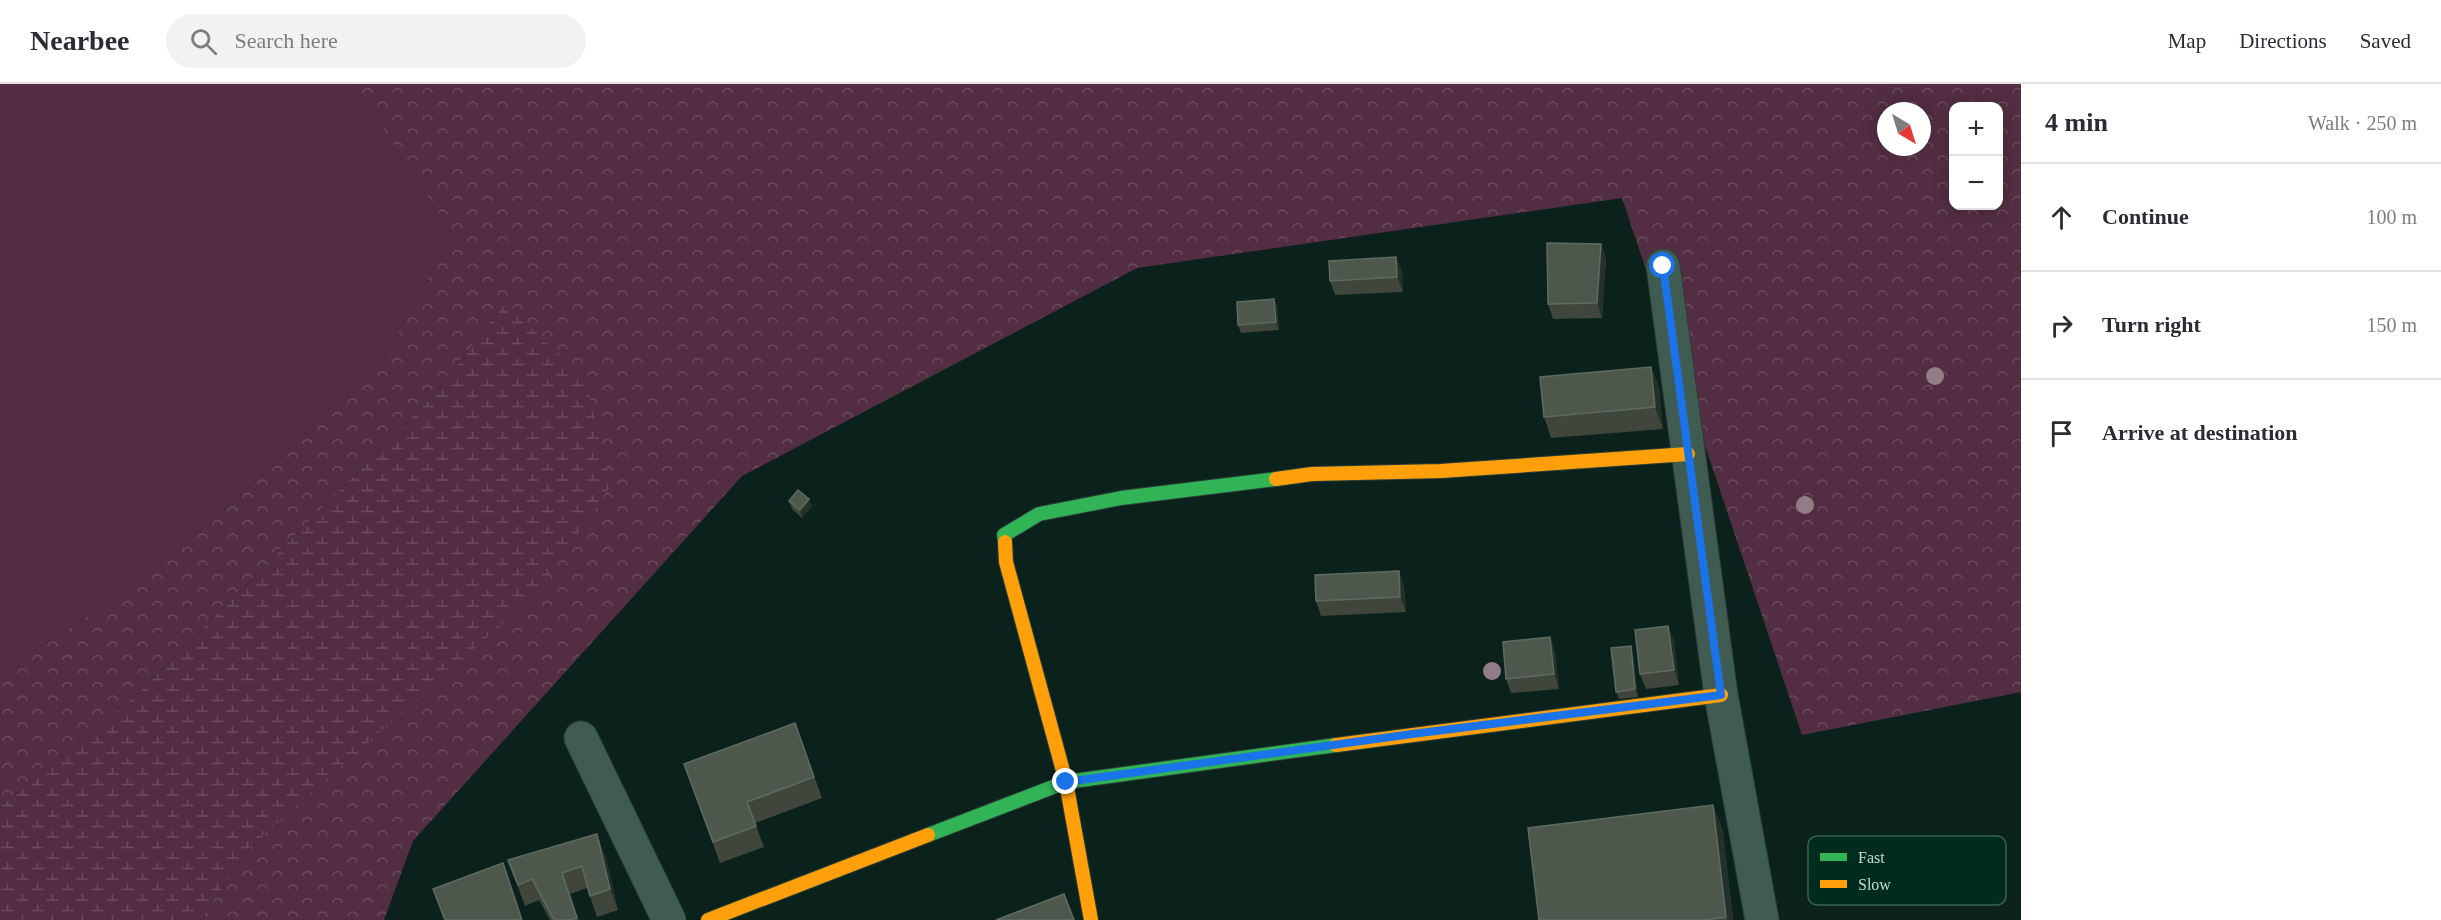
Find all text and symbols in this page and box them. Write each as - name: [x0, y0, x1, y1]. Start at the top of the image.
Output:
- search box: [166, 14, 586, 68]
- text: Nearbee: [30, 25, 130, 56]
- icon: search: [187, 25, 220, 58]
- text: Search here: [235, 28, 338, 53]
- text: Map: [2168, 29, 2206, 53]
- text: Directions: [2239, 29, 2327, 53]
- text: Saved: [2360, 29, 2411, 53]
- north arrow: [1877, 102, 1931, 156]
- map controls: [1949, 102, 2003, 210]
- button: +: [1949, 102, 2003, 156]
- text: 4 min: [2045, 108, 2108, 137]
- text: Walk · 250 m: [2308, 112, 2417, 134]
- button: −: [1949, 156, 2003, 210]
- icon: ahead: [2045, 201, 2078, 234]
- text: Continue: [2102, 204, 2189, 229]
- text: 100 m: [2366, 206, 2417, 228]
- route start: [1649, 252, 1675, 278]
- icon: right: [2045, 309, 2078, 342]
- text: Turn right: [2102, 312, 2201, 337]
- text: 150 m: [2366, 314, 2417, 336]
- icon: arrive: [2045, 417, 2078, 450]
- text: Arrive at destination: [2102, 420, 2298, 445]
- route end: [1052, 768, 1078, 794]
- legend: [1808, 836, 2006, 905]
- text: Fast: [1858, 849, 1885, 866]
- text: Slow: [1858, 876, 1891, 893]

